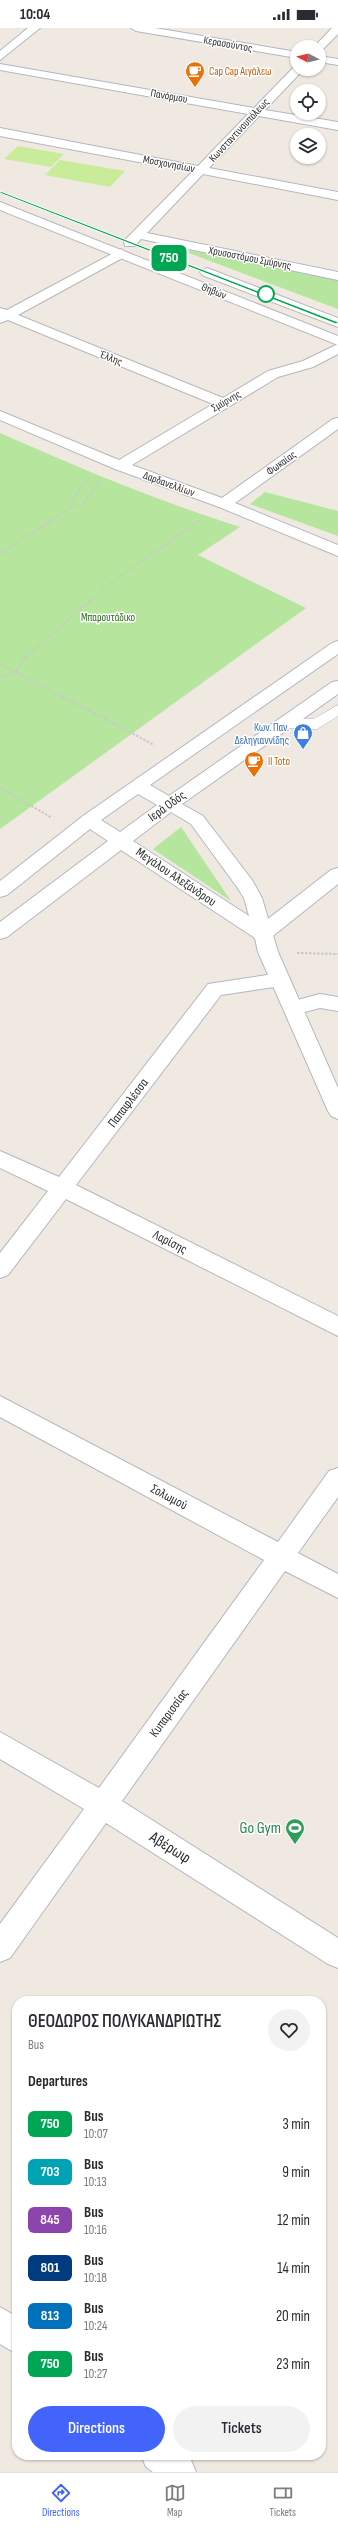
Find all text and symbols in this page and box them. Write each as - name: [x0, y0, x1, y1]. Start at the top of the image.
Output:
- text: 10:04: [20, 5, 50, 24]
- street label: Κερασούντος: [203, 33, 253, 55]
- north arrow: [290, 40, 326, 76]
- map controls: [290, 40, 326, 164]
- cafe icon: Cap Cap Αιγάλεω: [184, 60, 206, 88]
- place label: Cap Cap Αιγάλεω: [209, 65, 272, 78]
- button: locate: [290, 84, 326, 120]
- street label: Πανόρμου: [149, 86, 189, 106]
- street label: Κωνσταντινουπόλεως: [206, 95, 272, 165]
- button: layers: [290, 128, 326, 164]
- street label: Μοσχονησίων: [142, 153, 197, 176]
- street label: Χρυσοστόμου Σμύρνης: [207, 243, 292, 272]
- line badge: 750: [146, 245, 192, 271]
- text: 750: [160, 249, 178, 266]
- street label: Θηβών: [200, 280, 229, 302]
- unlabelled marker: [257, 285, 275, 303]
- street label: Έλλης: [97, 347, 124, 368]
- street label: Σμύρνης: [209, 387, 243, 415]
- street label: Φωκαίας: [264, 448, 298, 478]
- street label: Δαρδανελλίων: [141, 469, 197, 500]
- park label: Μπαρουτάδικο: [81, 611, 136, 624]
- place label: Κων. Παν. Δεληγιαννίδης: [235, 721, 289, 747]
- shop icon: Κων. Παν. Δεληγιαννίδης: [292, 722, 314, 750]
- cafe icon: Il Toto: [243, 750, 265, 778]
- place label: Il Toto: [268, 755, 291, 768]
- street label: Ιερά Οδός: [145, 787, 189, 825]
- street label: Μεγάλου Αλεξάνδρου: [133, 844, 219, 910]
- street label: Παπαφλέσσα: [104, 1075, 152, 1131]
- street label: Λαρίσης: [149, 1226, 190, 1257]
- street label: Σολωμού: [148, 1481, 190, 1513]
- street label: Κυπαρισσίας: [146, 1686, 192, 1740]
- sports icon: Go Gym: [284, 1817, 306, 1845]
- place label: Go Gym: [240, 1819, 281, 1838]
- street label: Αβέρωφ: [145, 1827, 194, 1868]
- button: heart: [268, 2009, 310, 2051]
- text: ΘΕΟΔΩΡΟΣ ΠΟΛΥΚΑΝΔΡΙΩΤΗΣ: [28, 2010, 221, 2033]
- text: Bus: [28, 2037, 44, 2053]
- text: Departures: [28, 2072, 88, 2091]
- text: Bus: [84, 2107, 103, 2126]
- text: 750: [41, 2115, 59, 2132]
- text: 3 min: [282, 2115, 310, 2134]
- text: 10:07: [84, 2126, 108, 2142]
- text: Bus: [84, 2155, 103, 2174]
- text: 703: [41, 2163, 60, 2180]
- text: 9 min: [282, 2163, 310, 2182]
- text: 10:13: [84, 2174, 107, 2190]
- text: Bus: [84, 2203, 103, 2222]
- text: 845: [40, 2211, 60, 2228]
- text: 12 min: [277, 2211, 310, 2230]
- text: 10:16: [84, 2222, 107, 2238]
- text: Bus: [84, 2251, 103, 2270]
- text: 801: [41, 2259, 59, 2276]
- text: 14 min: [277, 2259, 310, 2278]
- text: 10:18: [84, 2270, 107, 2286]
- text: Bus: [84, 2299, 103, 2318]
- text: 813: [41, 2307, 59, 2324]
- text: 20 min: [276, 2307, 310, 2326]
- text: 10:24: [84, 2318, 107, 2334]
- text: Bus: [84, 2347, 103, 2366]
- text: 750: [41, 2355, 59, 2372]
- text: 23 min: [276, 2355, 310, 2374]
- text: 10:27: [84, 2366, 107, 2382]
- button: Directions: [28, 2406, 165, 2452]
- button: Tickets: [173, 2406, 310, 2452]
- tab: Directions: [42, 2482, 80, 2519]
- tab: Map: [164, 2482, 186, 2519]
- tab: Tickets: [269, 2482, 296, 2519]

